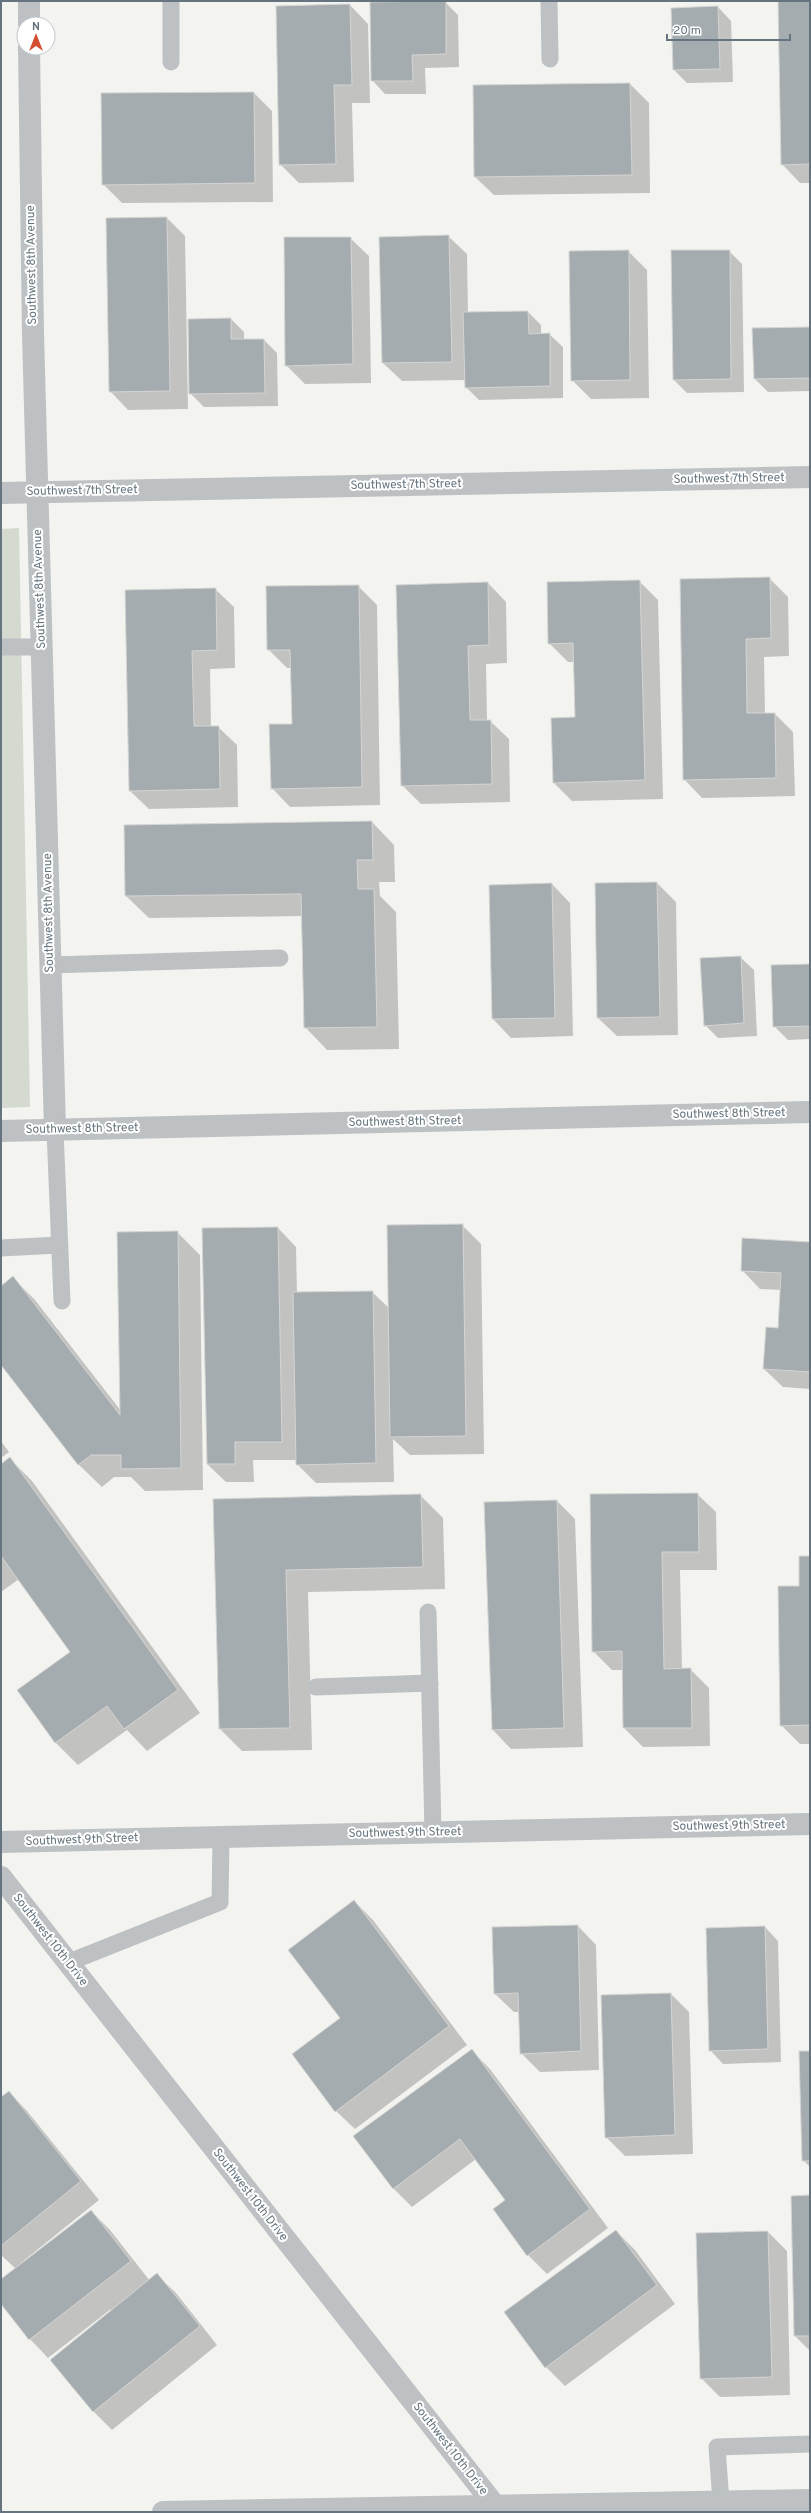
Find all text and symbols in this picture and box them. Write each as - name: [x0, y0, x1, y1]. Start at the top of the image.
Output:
- north arrow: [16, 16, 56, 56]
- scale bar: [667, 16, 790, 42]
- text: N: [32, 20, 40, 34]
- text: 20 m: [673, 23, 701, 39]
- street label: Southwest 8th Avenue: [23, 205, 41, 325]
- street label: Southwest 7th Street: [673, 470, 785, 488]
- street label: Southwest 7th Street: [350, 476, 462, 494]
- street label: Southwest 7th Street: [26, 482, 138, 500]
- street label: Southwest 8th Avenue: [30, 529, 50, 649]
- street label: Southwest 8th Avenue: [40, 853, 58, 973]
- street label: Southwest 8th Street: [672, 1105, 786, 1123]
- street label: Southwest 8th Street: [348, 1113, 462, 1131]
- street label: Southwest 8th Street: [25, 1120, 139, 1138]
- street label: Southwest 9th Street: [672, 1817, 786, 1835]
- street label: Southwest 9th Street: [348, 1824, 462, 1842]
- street label: Southwest 9th Street: [25, 1830, 139, 1850]
- street label: Southwest 10th Drive: [9, 1890, 91, 1990]
- street label: Southwest 10th Drive: [209, 2145, 291, 2245]
- street label: Southwest 10th Drive: [409, 2399, 491, 2499]

